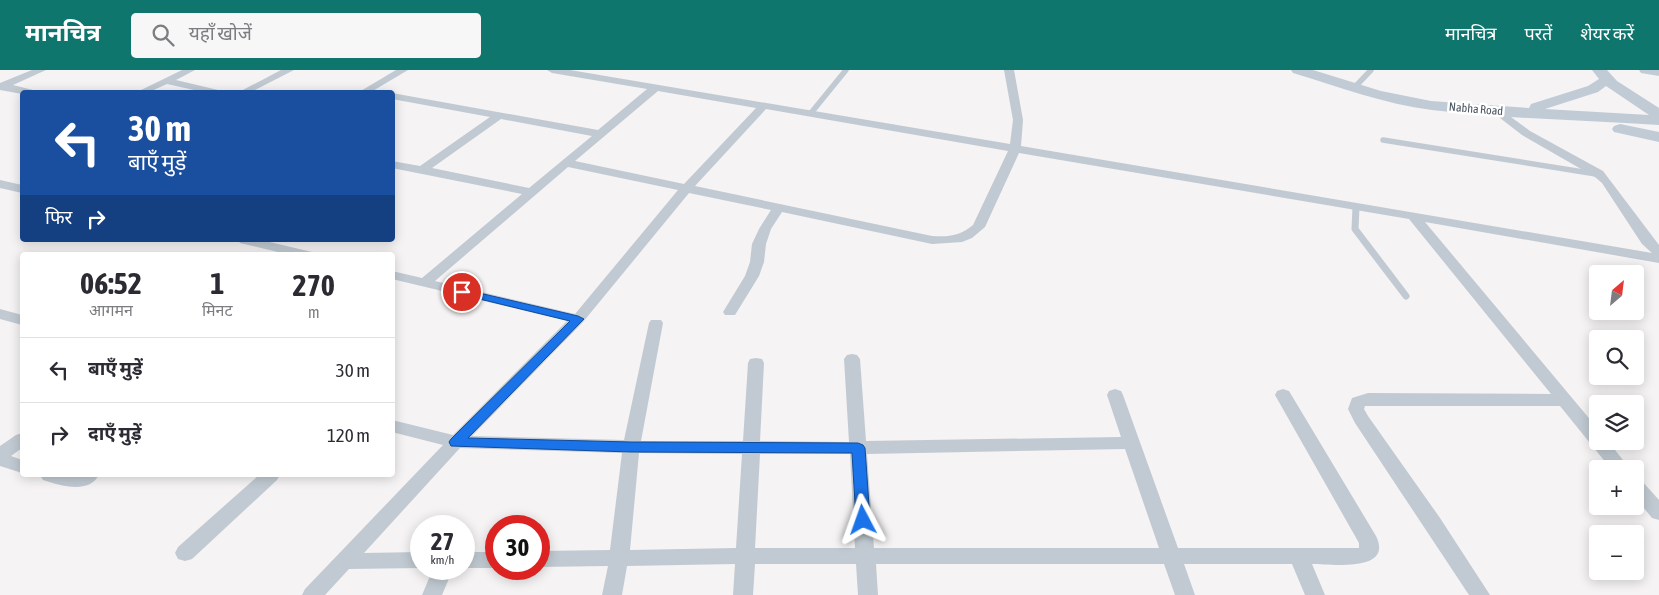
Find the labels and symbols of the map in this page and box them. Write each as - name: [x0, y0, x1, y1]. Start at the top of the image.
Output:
- street label: Nabha Road: [1448, 100, 1504, 118]
- north arrow: [1589, 265, 1644, 320]
- pin: [441, 271, 483, 313]
- position arrow: [836, 493, 888, 545]
- speed limit sign: 30: [485, 515, 550, 580]

